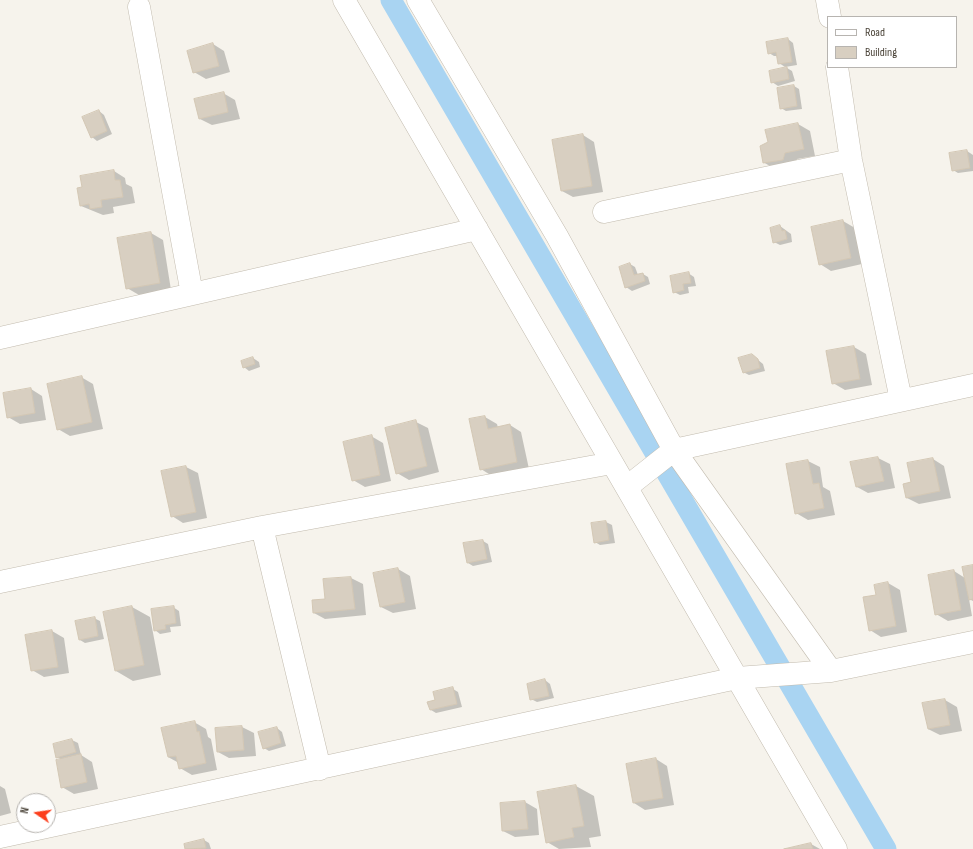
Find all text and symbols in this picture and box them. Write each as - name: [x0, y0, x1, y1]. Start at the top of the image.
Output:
- legend: [827, 16, 957, 68]
- text: Road: [865, 25, 885, 40]
- text: Building: [865, 45, 897, 60]
- north arrow: [16, 793, 56, 833]
- text: N: [18, 806, 32, 815]

